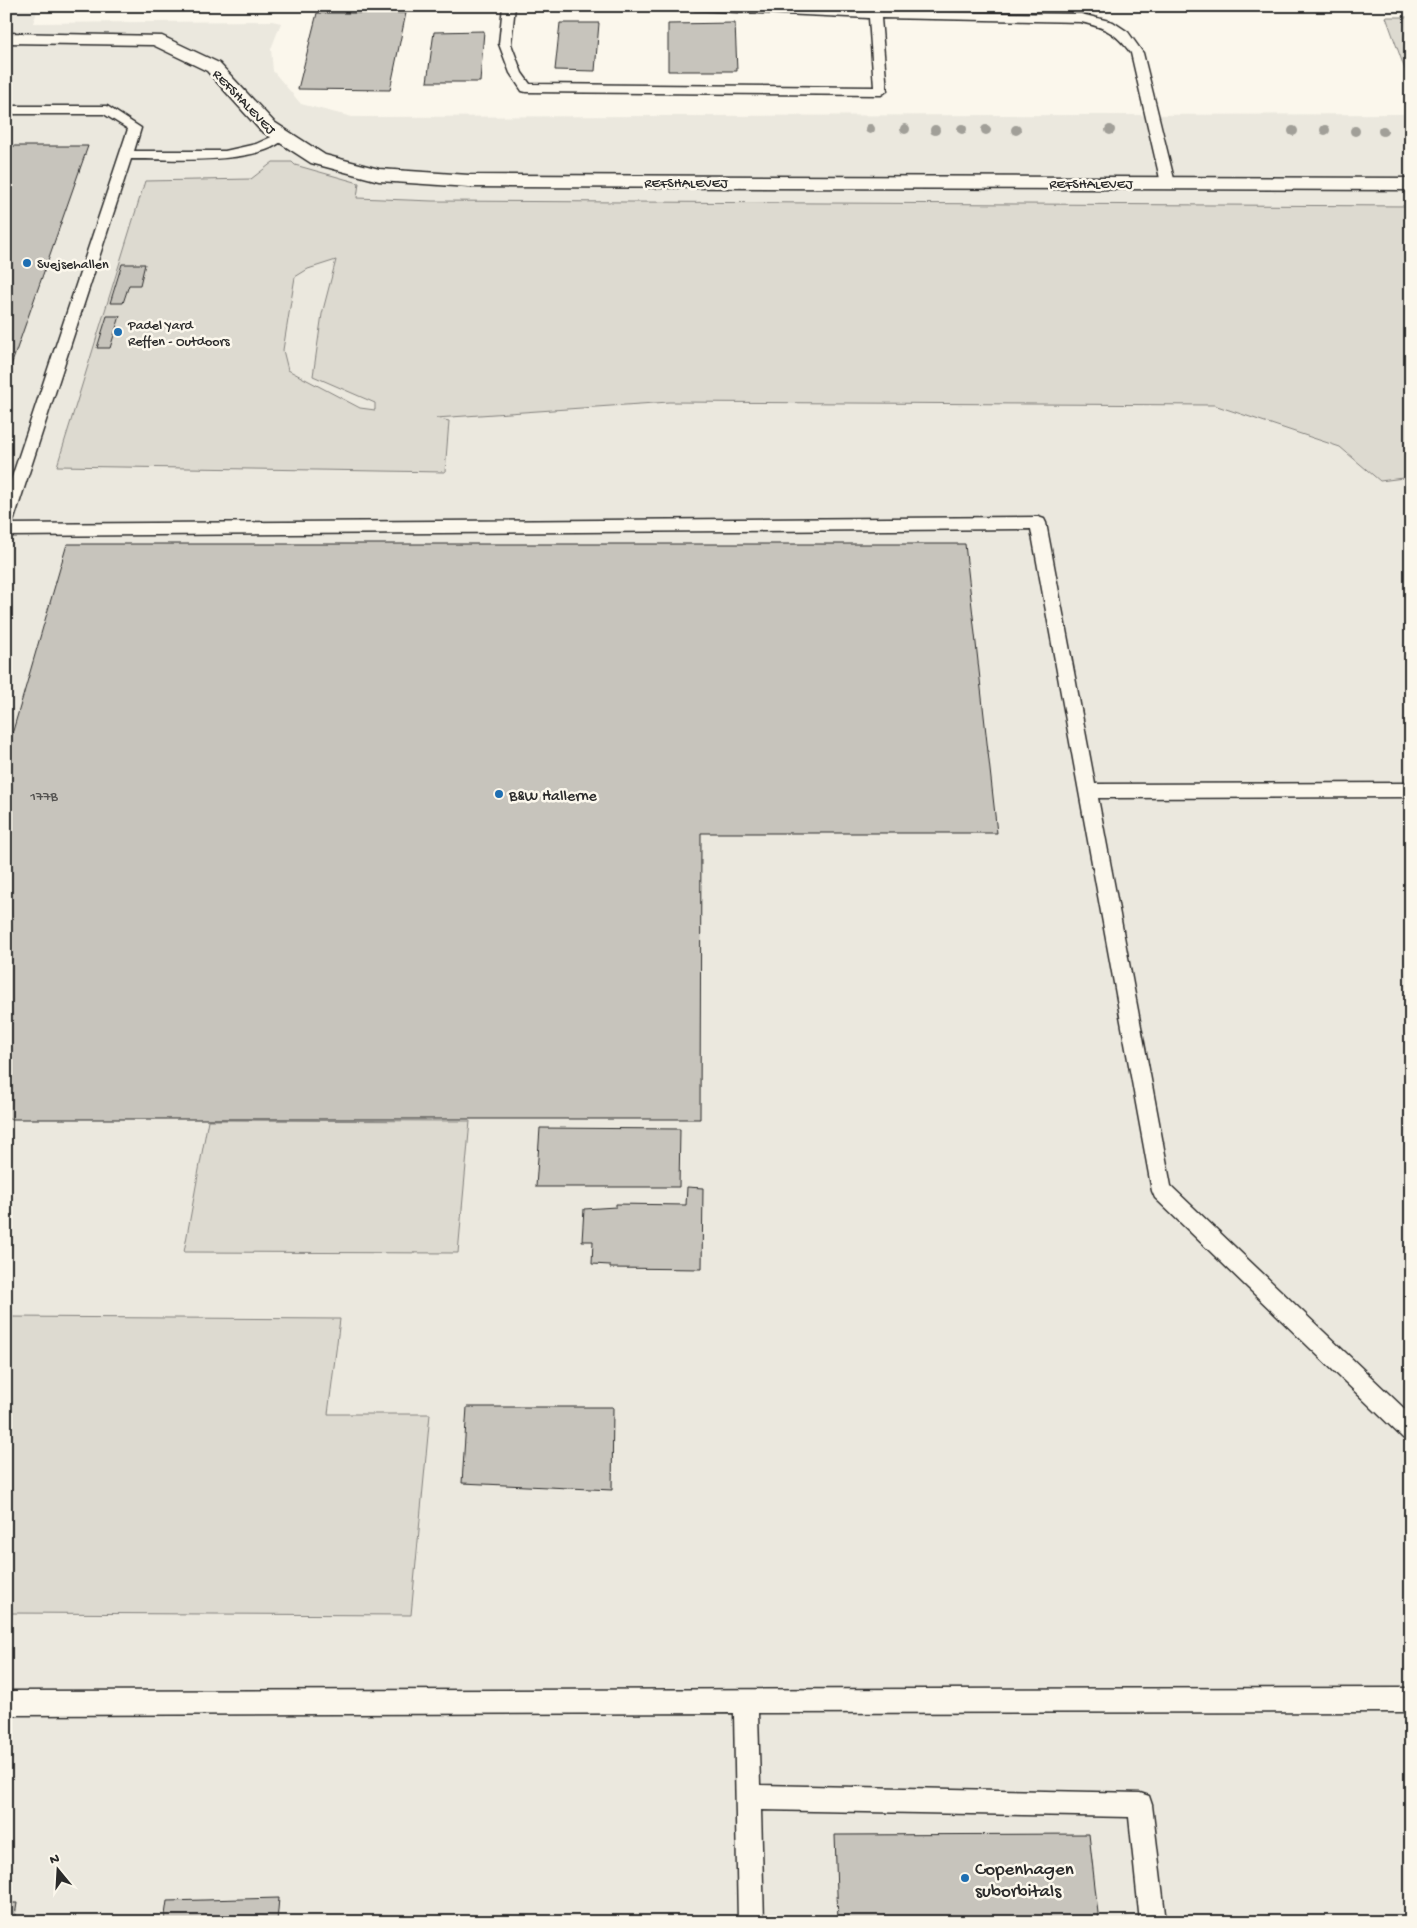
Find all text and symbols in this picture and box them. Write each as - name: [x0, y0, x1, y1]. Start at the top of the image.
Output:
- street label: REFSHALEVEJ: [208, 67, 279, 139]
- street label: REFSHALEVEJ: [644, 176, 728, 193]
- street label: REFSHALEVEJ: [1049, 177, 1133, 194]
- marker: Svejsehallen: [21, 257, 33, 269]
- place label: Svejsehallen: [37, 257, 109, 274]
- place label: Padel Yard Reffen - Outdoors: [127, 318, 230, 351]
- marker: Padel Yard Reffen - Outdoors: [112, 326, 124, 338]
- marker: B&W Hallerne: [493, 788, 505, 800]
- place label: B&W Hallerne: [508, 788, 598, 807]
- house number: 177B: [29, 789, 59, 806]
- north arrow: [32, 1846, 82, 1896]
- text: N: [48, 1851, 62, 1870]
- place label: Copenhagen suborbitals: [975, 1859, 1074, 1904]
- marker: Copenhagen suborbitals: [959, 1872, 971, 1884]

